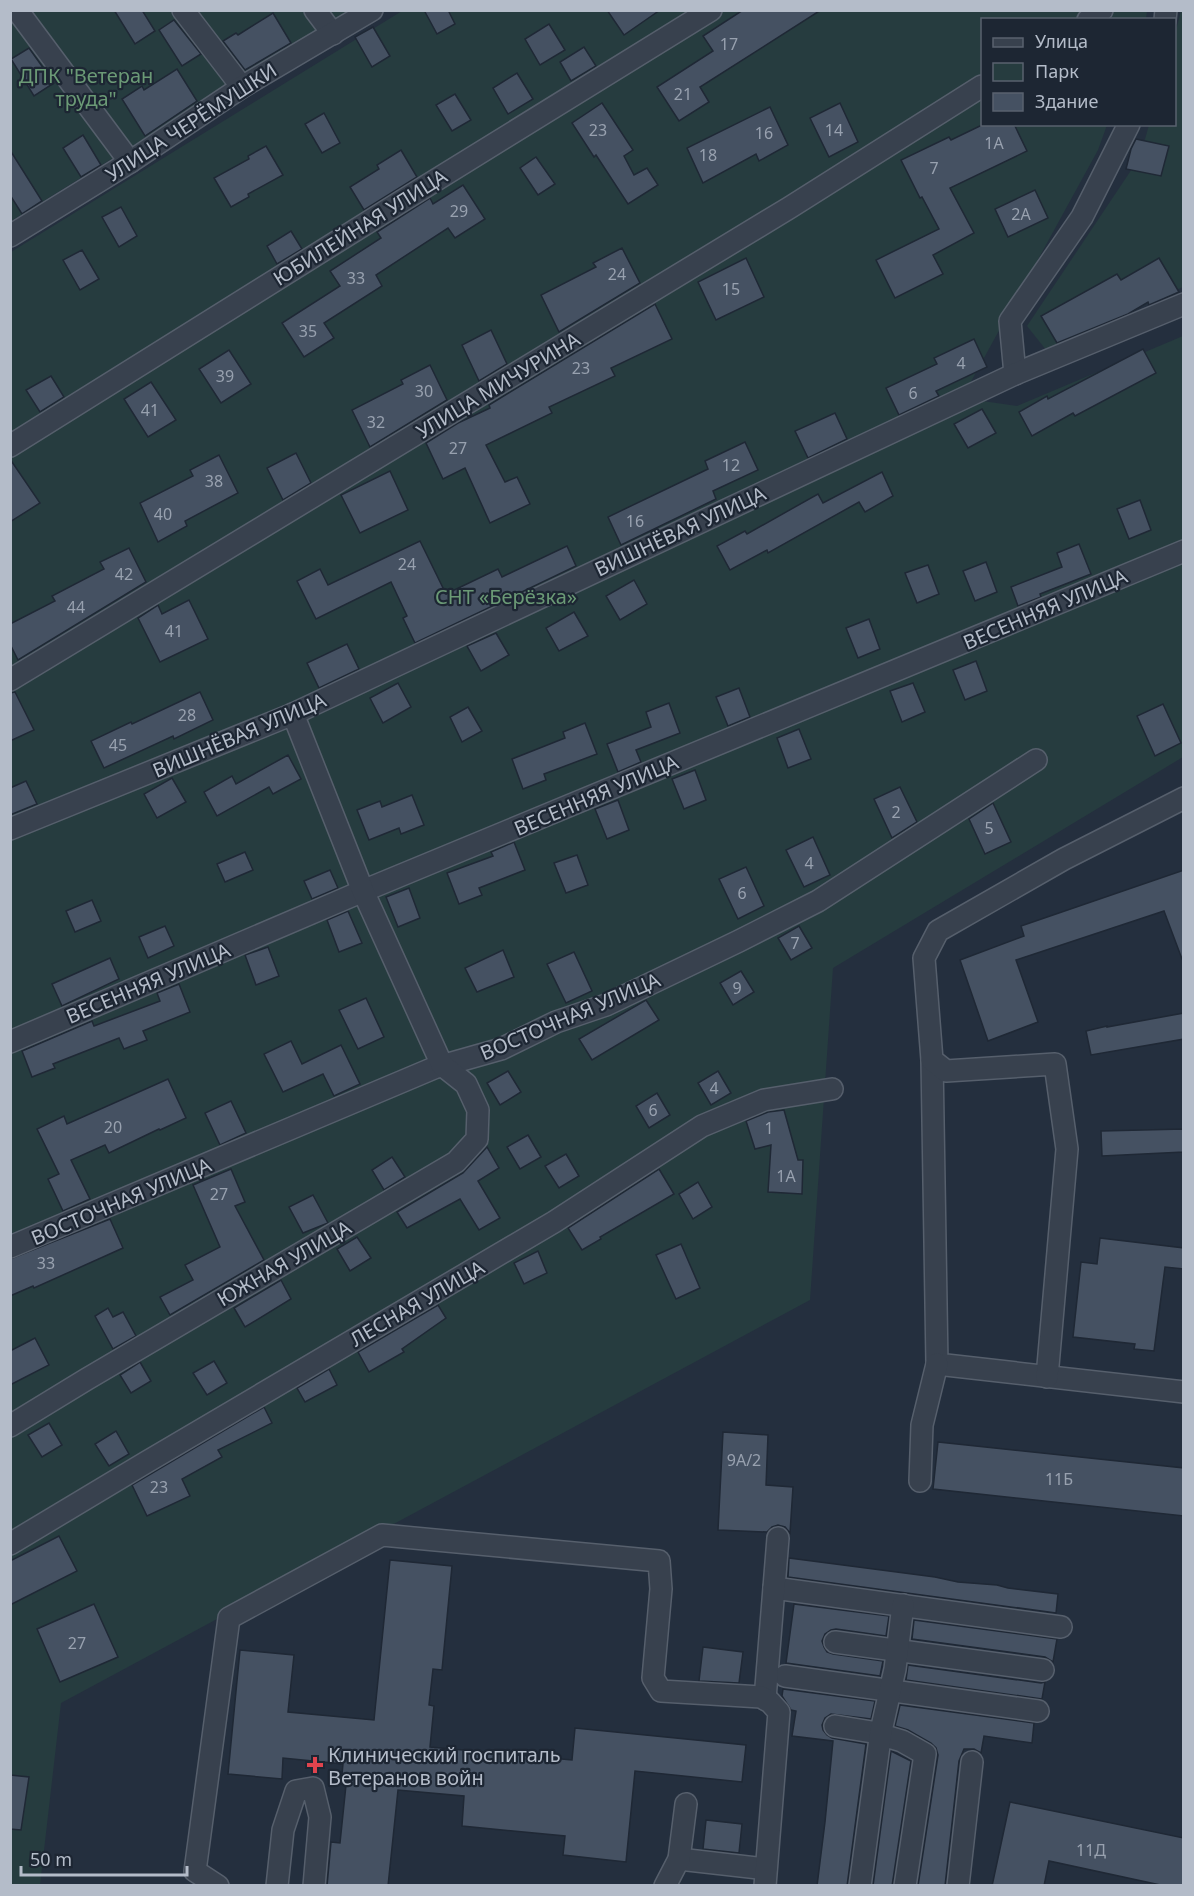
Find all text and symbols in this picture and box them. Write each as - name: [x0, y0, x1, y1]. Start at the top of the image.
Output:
- legend: [981, 18, 1176, 126]
- text: Улица: [1035, 29, 1088, 53]
- house number: 17: [720, 33, 738, 55]
- street label: УЛИЦА ЧЕРЁМУШКИ: [100, 56, 282, 188]
- text: Парк: [1035, 59, 1079, 83]
- park label: ДПК "Ветеран труда": [19, 62, 153, 112]
- house number: 21: [674, 83, 692, 105]
- text: Здание: [1035, 89, 1099, 113]
- house number: 23: [589, 119, 607, 141]
- house number: 14: [825, 119, 843, 141]
- house number: 16: [755, 122, 773, 144]
- house number: 1А: [984, 132, 1004, 154]
- house number: 18: [699, 144, 717, 166]
- house number: 7: [929, 157, 939, 179]
- street label: ЮБИЛЕЙНАЯ УЛИЦА: [268, 162, 452, 292]
- house number: 29: [450, 200, 468, 222]
- house number: 2А: [1011, 203, 1031, 225]
- house number: 24: [608, 263, 626, 285]
- house number: 33: [347, 267, 365, 289]
- house number: 15: [722, 278, 740, 300]
- house number: 35: [299, 320, 317, 342]
- street label: УЛИЦА МИЧУРИНА: [411, 325, 585, 445]
- house number: 4: [956, 352, 966, 374]
- house number: 23: [572, 357, 590, 379]
- house number: 39: [216, 365, 234, 387]
- house number: 30: [415, 380, 433, 402]
- house number: 6: [908, 382, 918, 404]
- house number: 41: [141, 399, 159, 421]
- house number: 32: [367, 411, 385, 433]
- house number: 27: [449, 437, 467, 459]
- house number: 12: [722, 454, 740, 476]
- house number: 38: [205, 470, 223, 492]
- street label: ВИШНЁВАЯ УЛИЦА: [590, 479, 770, 582]
- house number: 40: [154, 503, 172, 525]
- house number: 16: [626, 510, 644, 532]
- house number: 24: [398, 553, 416, 575]
- street label: ВЕСЕННЯЯ УЛИЦА: [959, 562, 1131, 656]
- house number: 42: [115, 563, 133, 585]
- park label: СНТ «Берёзка»: [435, 583, 577, 610]
- house number: 44: [67, 596, 85, 618]
- house number: 41: [165, 620, 183, 642]
- street label: ВИШНЁВАЯ УЛИЦА: [148, 686, 330, 784]
- house number: 28: [178, 704, 196, 726]
- house number: 45: [109, 734, 127, 756]
- street label: ВЕСЕННЯЯ УЛИЦА: [510, 748, 682, 842]
- house number: 2: [891, 801, 901, 823]
- house number: 5: [984, 817, 994, 839]
- house number: 4: [804, 852, 814, 874]
- house number: 6: [737, 882, 747, 904]
- house number: 7: [790, 932, 800, 954]
- street label: ВЕСЕННЯЯ УЛИЦА: [62, 936, 234, 1030]
- street label: ВОСТОЧНАЯ УЛИЦА: [476, 966, 664, 1066]
- house number: 9: [732, 977, 742, 999]
- house number: 4: [709, 1077, 719, 1099]
- house number: 6: [648, 1099, 658, 1121]
- house number: 20: [104, 1116, 122, 1138]
- house number: 1: [764, 1117, 774, 1139]
- street label: ВОСТОЧНАЯ УЛИЦА: [27, 1151, 215, 1251]
- house number: 1А: [776, 1165, 796, 1187]
- house number: 27: [210, 1183, 228, 1205]
- street label: ЮЖНАЯ УЛИЦА: [212, 1214, 356, 1312]
- house number: 33: [37, 1252, 55, 1274]
- street label: ЛЕСНАЯ УЛИЦА: [345, 1254, 489, 1352]
- house number: 9А/2: [727, 1449, 761, 1471]
- house number: 11Б: [1045, 1468, 1073, 1490]
- house number: 23: [150, 1476, 168, 1498]
- house number: 27: [68, 1632, 86, 1654]
- place label: Клинический госпиталь Ветеранов войн: [328, 1741, 561, 1791]
- marker: Клинический госпиталь Ветеранов войн: [306, 1756, 324, 1774]
- scale bar: [21, 1839, 188, 1877]
- house number: 11Д: [1076, 1839, 1106, 1861]
- text: 50 m: [30, 1847, 72, 1871]

